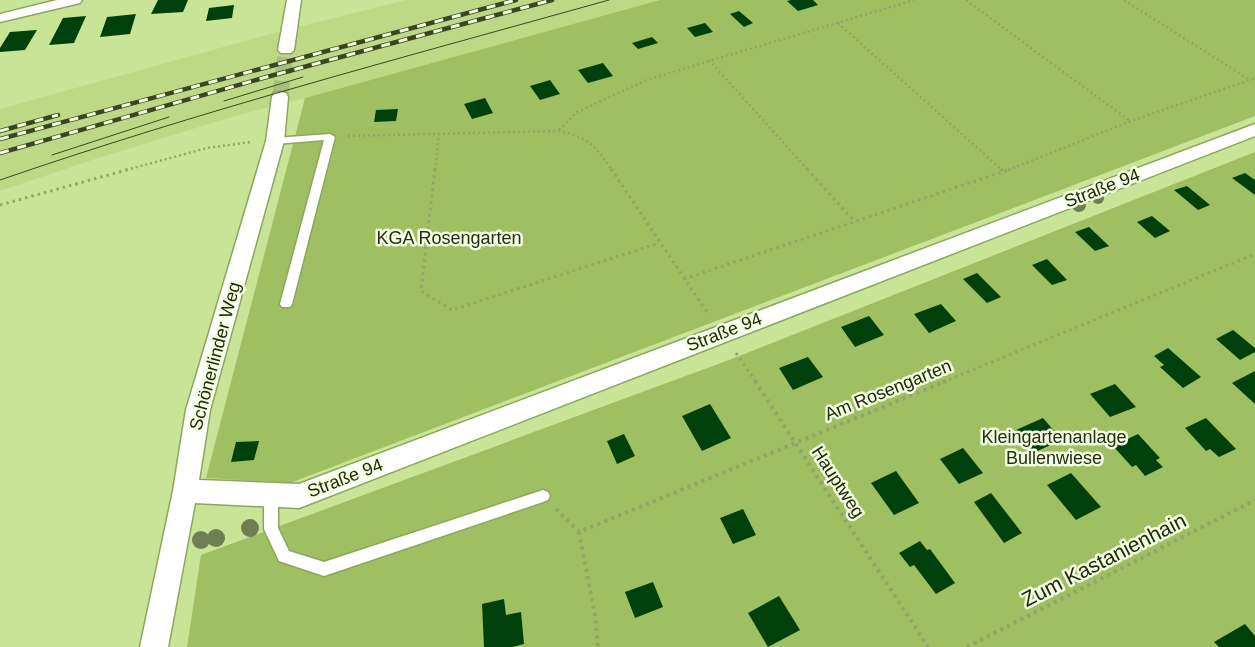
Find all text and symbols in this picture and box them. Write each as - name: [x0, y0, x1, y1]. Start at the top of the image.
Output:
- street label: Straße 94: [1062, 165, 1142, 211]
- park label: KGA Rosengarten: [376, 228, 522, 248]
- street label: Schönerlinder Weg: [186, 280, 244, 432]
- street label: Straße 94: [684, 309, 764, 355]
- street label: Am Rosengarten: [822, 355, 954, 425]
- park label: Kleingartenanlage Bullenwiese: [981, 427, 1127, 468]
- street label: Hauptweg: [808, 443, 868, 521]
- street label: Straße 94: [305, 455, 385, 501]
- street label: Zum Kastanienhain: [1018, 508, 1190, 611]

